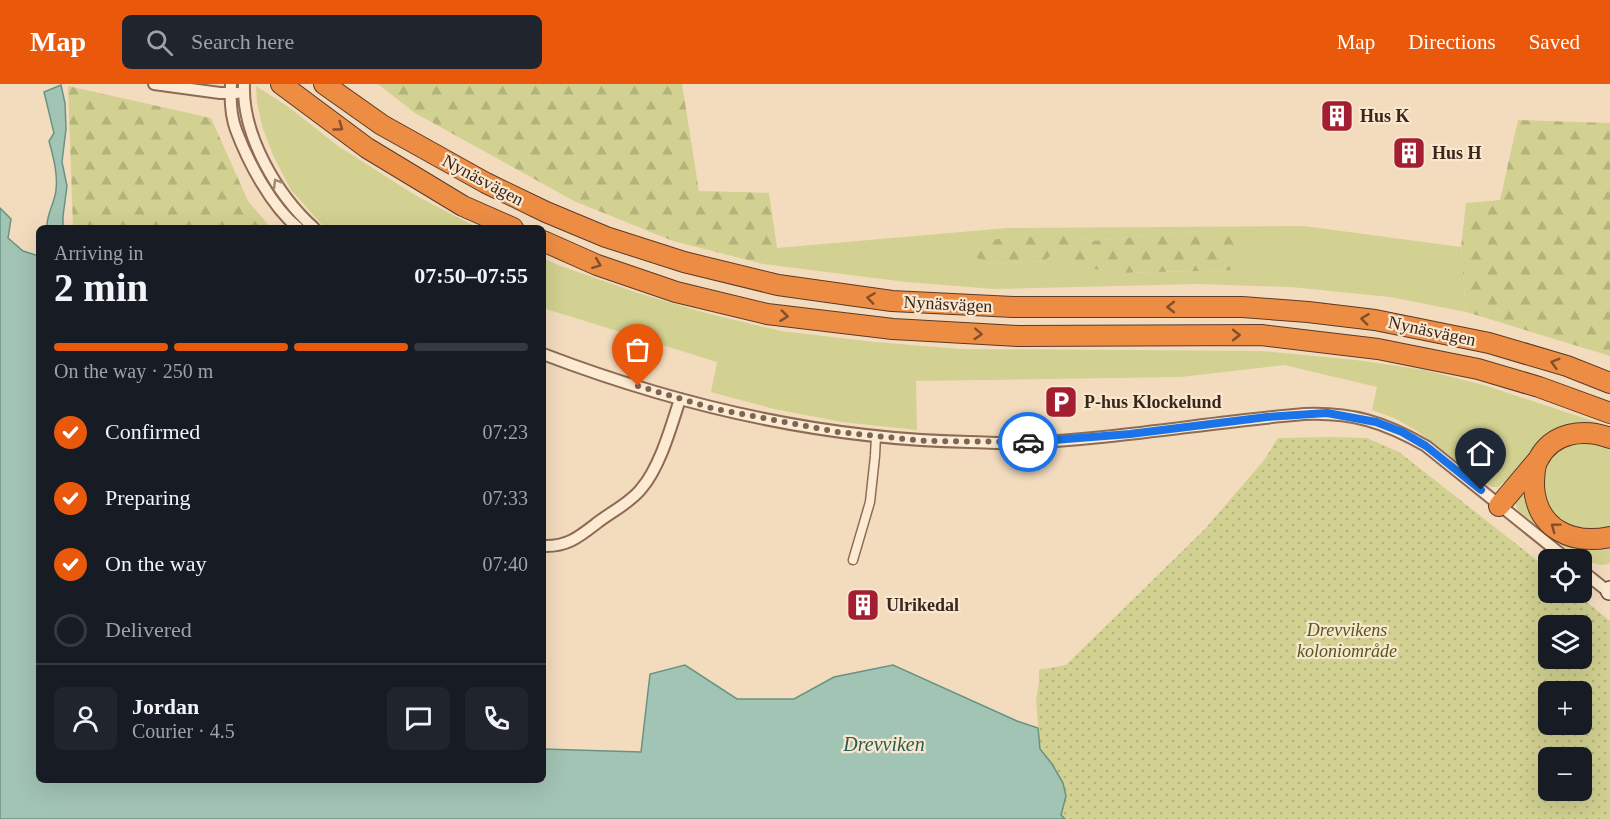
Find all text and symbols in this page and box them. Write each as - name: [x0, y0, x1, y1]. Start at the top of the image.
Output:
- search box: [122, 15, 542, 69]
- text: Map: [30, 26, 86, 57]
- icon: search: [143, 26, 176, 59]
- text: Search here: [191, 29, 294, 54]
- text: Map: [1337, 30, 1375, 54]
- text: Directions: [1408, 30, 1496, 54]
- text: Saved: [1529, 30, 1580, 54]
- building icon: Hus K: [1319, 98, 1355, 134]
- place label: Hus K: [1360, 106, 1410, 126]
- one-way arrow: [333, 120, 344, 131]
- building icon: Hus H: [1391, 135, 1427, 171]
- place label: Hus H: [1432, 143, 1482, 163]
- street label: Nynäsvägen: [439, 150, 527, 210]
- one-way arrow: [272, 179, 284, 189]
- text: Arriving in: [54, 242, 143, 264]
- one-way arrow: [591, 257, 601, 270]
- text: 07:50–07:55: [414, 263, 528, 288]
- text: 2 min: [54, 266, 148, 309]
- street label: Nynäsvägen: [903, 292, 993, 316]
- one-way arrow: [867, 293, 876, 305]
- one-way arrow: [1166, 301, 1175, 313]
- one-way arrow: [780, 309, 789, 322]
- street label: Nynäsvägen: [1386, 312, 1478, 350]
- one-way arrow: [1361, 313, 1370, 325]
- pin: [612, 324, 663, 386]
- one-way arrow: [974, 327, 983, 340]
- one-way arrow: [1232, 329, 1241, 342]
- icon: bag: [621, 333, 654, 366]
- one-way arrow: [1550, 358, 1561, 370]
- text: On the way · 250 m: [54, 360, 213, 382]
- parking icon: P-hus Klockelund: [1043, 384, 1079, 420]
- place label: P-hus Klockelund: [1084, 392, 1222, 412]
- courier: [998, 412, 1058, 472]
- icon: check: [54, 416, 87, 449]
- text: Confirmed: [105, 419, 200, 444]
- text: 07:23: [482, 421, 528, 443]
- icon: car: [1012, 426, 1045, 459]
- pin: [1455, 428, 1506, 490]
- icon: home: [1464, 437, 1497, 470]
- icon: check: [54, 482, 87, 515]
- text: Preparing: [105, 485, 191, 510]
- text: 07:33: [482, 487, 528, 509]
- one-way arrow: [1551, 523, 1562, 534]
- icon: check: [54, 548, 87, 581]
- map controls: [1538, 549, 1592, 801]
- button: locate: [1538, 549, 1592, 603]
- text: On the way: [105, 551, 206, 576]
- text: 07:40: [482, 553, 528, 575]
- building icon: Ulrikedal: [845, 587, 881, 623]
- place label: Ulrikedal: [886, 595, 959, 615]
- button: layers: [1538, 615, 1592, 669]
- text: Delivered: [105, 617, 192, 642]
- park label: Drevvikens koloniområde: [1297, 620, 1397, 661]
- button: +: [1538, 681, 1592, 735]
- button: person: [54, 687, 117, 750]
- button: chat: [387, 687, 450, 750]
- button: phone: [465, 687, 528, 750]
- text: Jordan: [132, 694, 199, 719]
- text: Courier · 4.5: [132, 720, 235, 742]
- water label: Drevviken: [842, 733, 925, 755]
- button: −: [1538, 747, 1592, 801]

